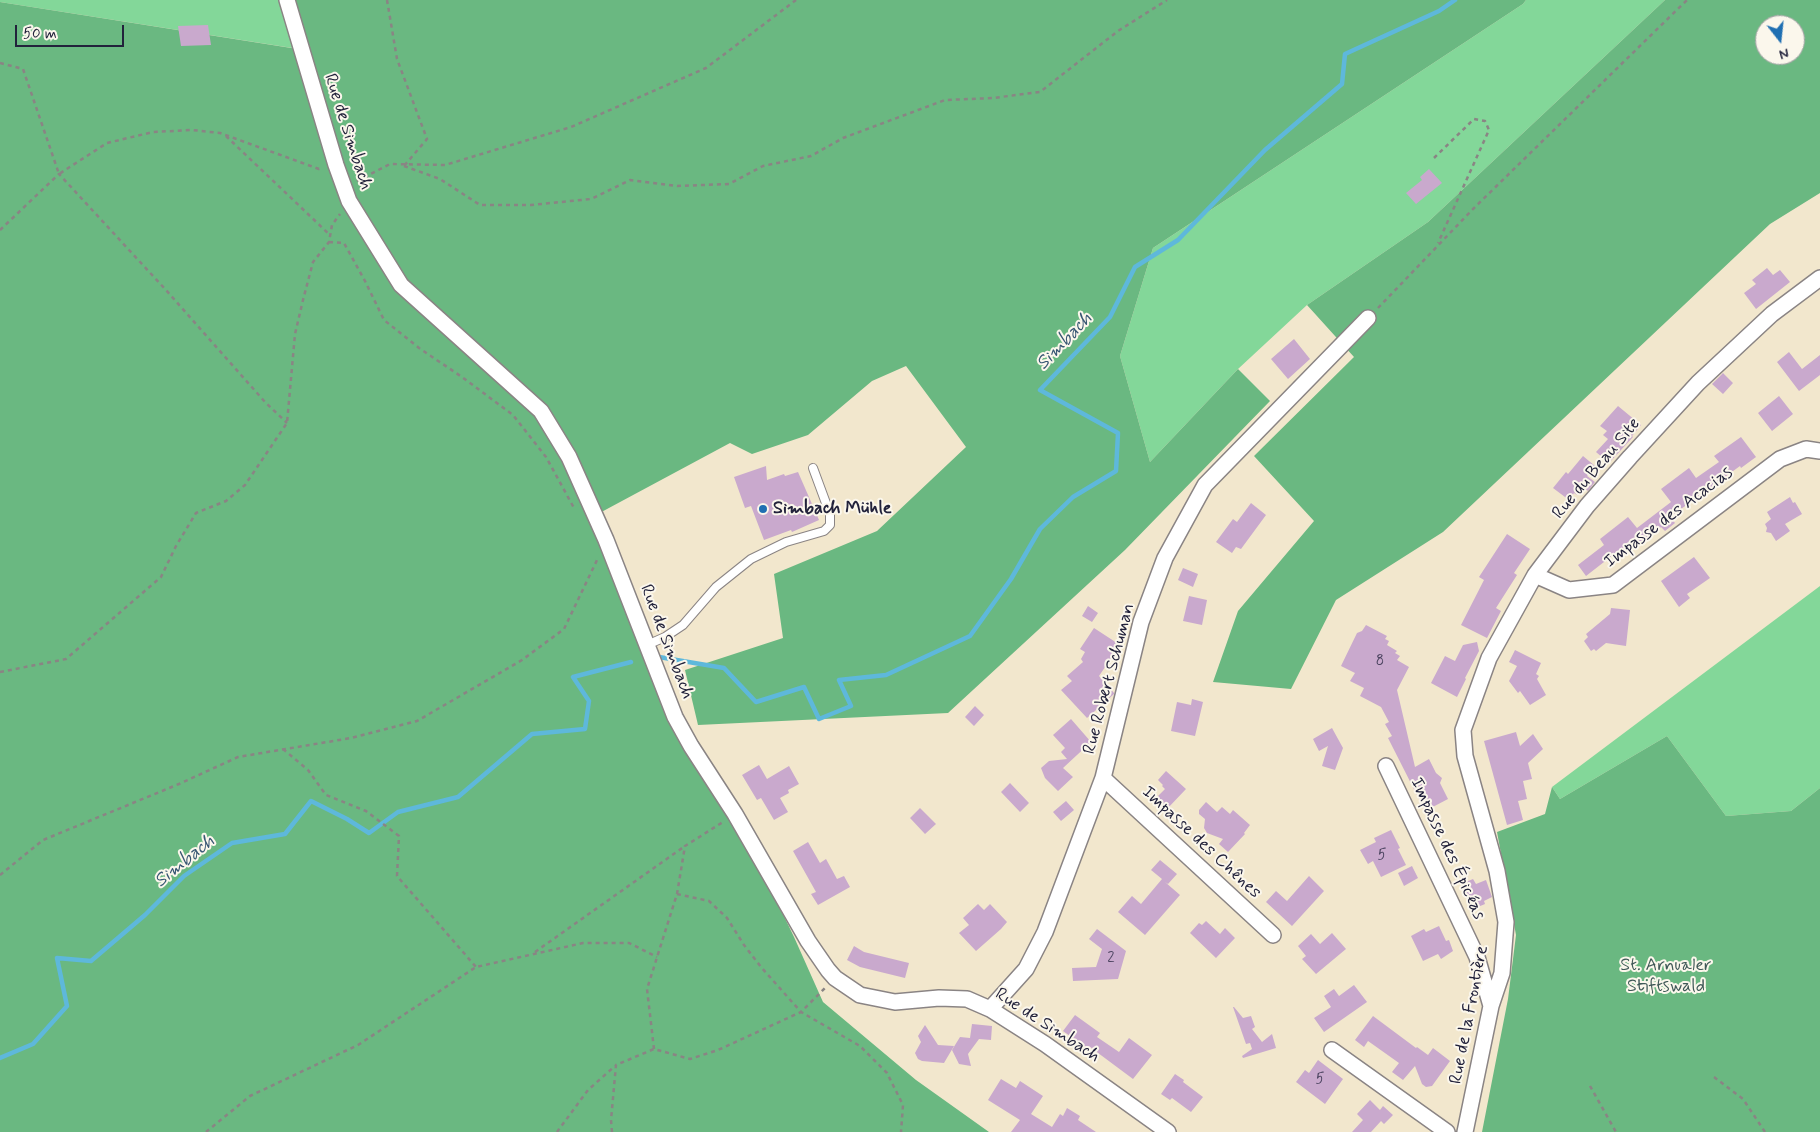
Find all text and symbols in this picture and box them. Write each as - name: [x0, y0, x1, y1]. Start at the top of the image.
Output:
- scale bar: [18, 15, 126, 47]
- north arrow: [1755, 15, 1805, 65]
- text: 50 m: [23, 24, 57, 44]
- text: N: [1777, 44, 1791, 63]
- street label: Rue de Simbach: [318, 71, 376, 193]
- water label: Simbach: [1032, 309, 1098, 375]
- street label: Rue du Beau Site: [1548, 414, 1646, 524]
- street label: Impasse des Acacias: [1600, 463, 1738, 573]
- place label: Simbach Mühle: [773, 498, 892, 520]
- marker: Simbach Mühle: [757, 503, 769, 515]
- street label: Rue de Simbach: [634, 582, 698, 702]
- street label: Rue Robert Schuman: [1079, 601, 1141, 757]
- house number: 8: [1376, 653, 1384, 671]
- street label: Impasse des Épicéas: [1405, 775, 1489, 923]
- street label: Impasse des Chênes: [1137, 782, 1265, 904]
- water label: Simbach: [150, 831, 220, 893]
- house number: 5: [1378, 847, 1386, 865]
- street label: Rue de la Frontière: [1446, 944, 1494, 1086]
- house number: 2: [1107, 950, 1115, 968]
- park label: St. Arnualer Stiftswald: [1620, 955, 1712, 998]
- street label: Rue de Simbach: [990, 984, 1104, 1068]
- house number: 5: [1316, 1071, 1324, 1089]

